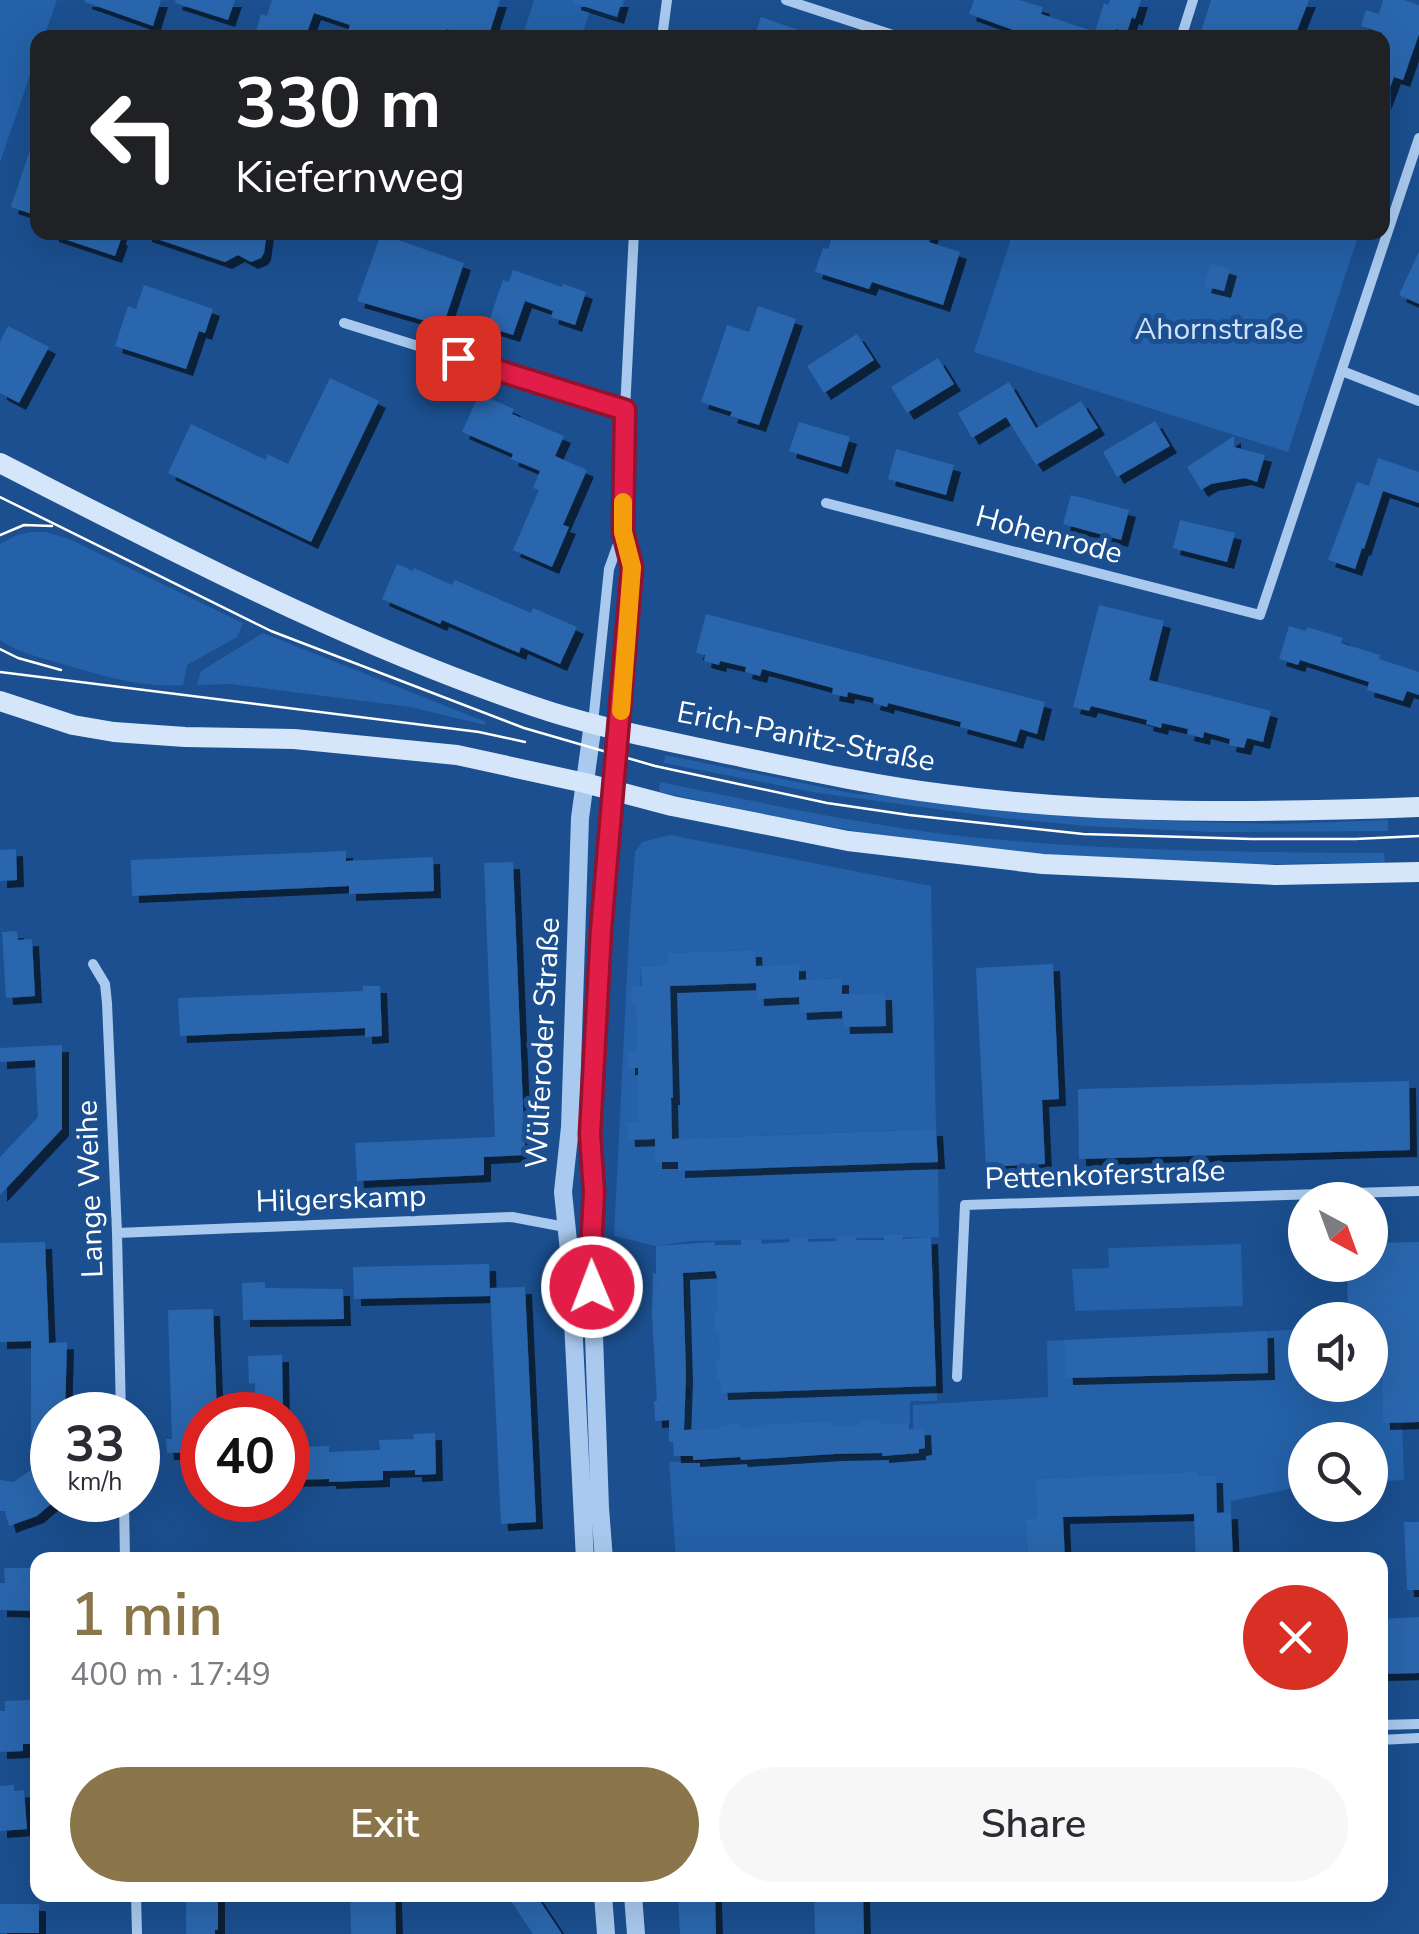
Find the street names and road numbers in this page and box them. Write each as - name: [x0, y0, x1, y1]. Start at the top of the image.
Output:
- street label: Hohenrode: [971, 496, 1127, 574]
- street label: Erich-Panitz-Straße: [673, 692, 939, 782]
- street label: Wülferoder Straße: [516, 916, 570, 1170]
- street label: Lange Weihe: [66, 1100, 114, 1278]
- street label: Pettenkoferstraße: [984, 1150, 1226, 1200]
- street label: Hilgerskamp: [255, 1176, 427, 1222]

